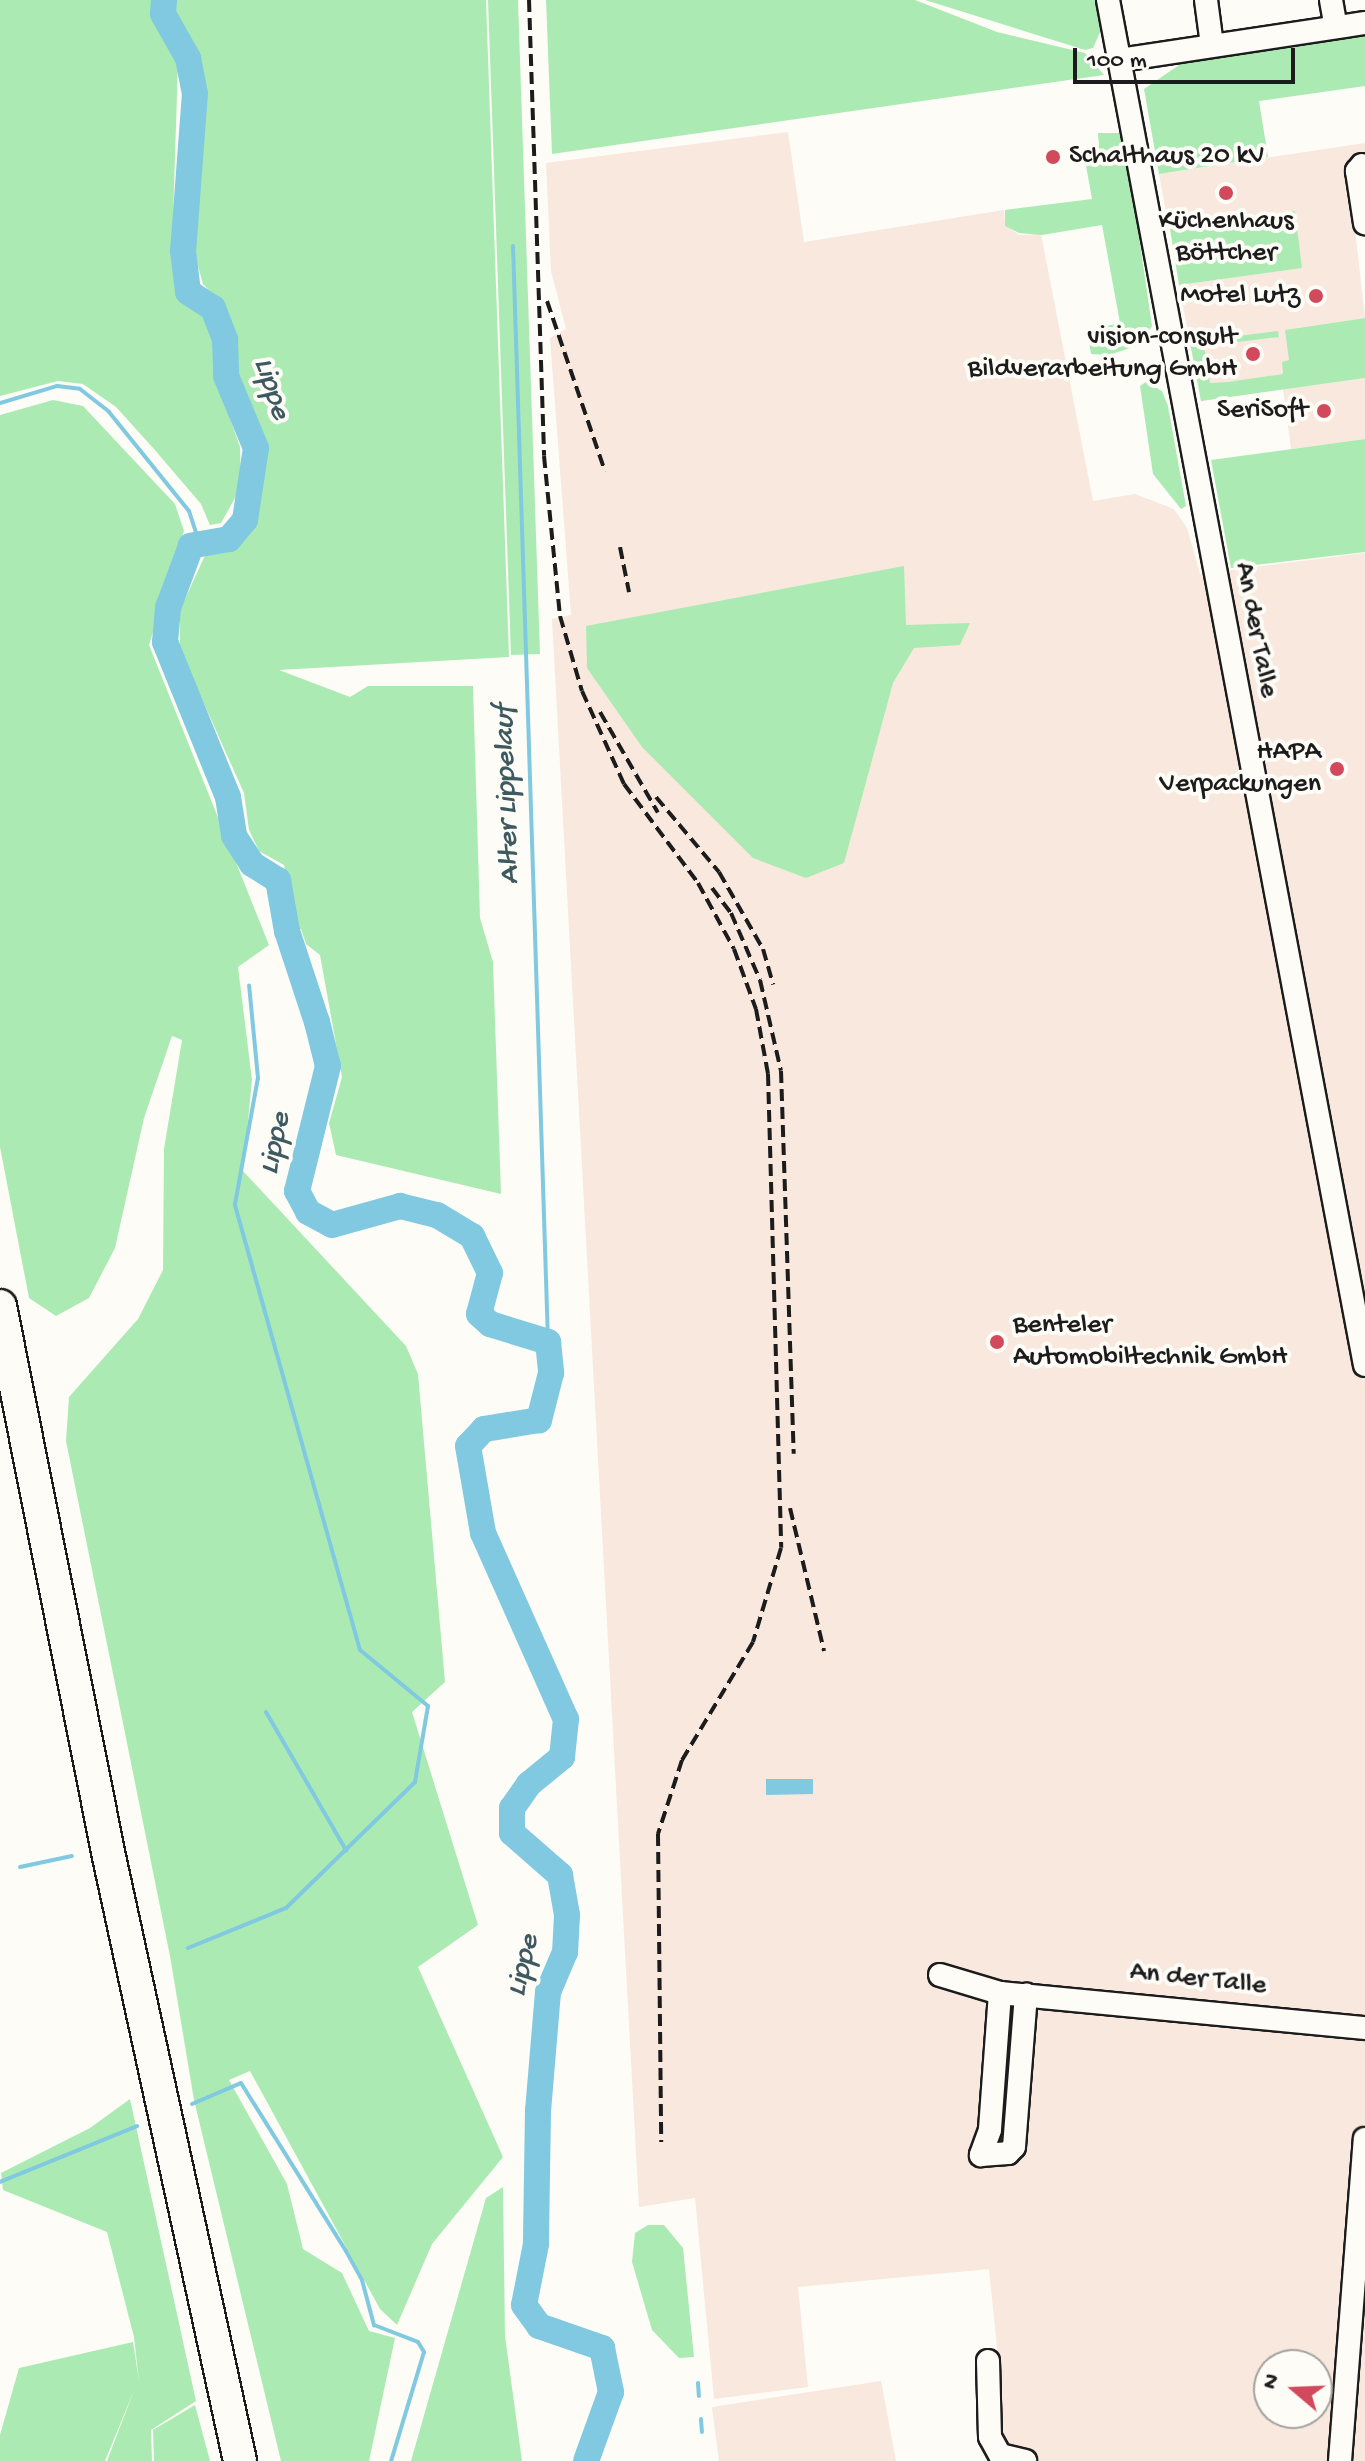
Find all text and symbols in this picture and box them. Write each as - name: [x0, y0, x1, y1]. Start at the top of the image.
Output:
- scale bar: [1077, 32, 1299, 82]
- text: 100 m: [1087, 47, 1147, 76]
- place label: Schalthaus 20 kV: [1069, 140, 1265, 174]
- marker: Schalthaus 20 kV: [1044, 148, 1062, 166]
- marker: Küchenhaus Böttcher: [1217, 184, 1235, 202]
- place label: Küchenhaus Böttcher: [1159, 205, 1293, 271]
- place label: Motel Lutz: [1180, 279, 1300, 313]
- marker: Motel Lutz: [1307, 287, 1325, 305]
- place label: vision-consult Bildverarbeitung GmbH: [968, 321, 1237, 387]
- marker: vision-consult Bildverarbeitung GmbH: [1244, 345, 1262, 363]
- water label: Lippe: [243, 354, 297, 424]
- place label: SeriSoft: [1217, 394, 1308, 428]
- marker: SeriSoft: [1315, 402, 1333, 420]
- street label: An der Talle: [1225, 560, 1285, 700]
- water label: Alter Lippelauf: [488, 705, 530, 885]
- place label: HAPA Verpackungen: [1160, 736, 1321, 802]
- marker: HAPA Verpackungen: [1328, 760, 1346, 778]
- water label: Lippe: [253, 1110, 301, 1178]
- place label: Benteler Automobiltechnik GmbH: [1013, 1309, 1287, 1375]
- marker: Benteler Automobiltechnik GmbH: [988, 1333, 1006, 1351]
- water label: Lippe: [500, 1931, 550, 2001]
- street label: An der Talle: [1128, 1956, 1268, 2004]
- north arrow: [1253, 2349, 1333, 2429]
- text: N: [1258, 2371, 1287, 2393]

